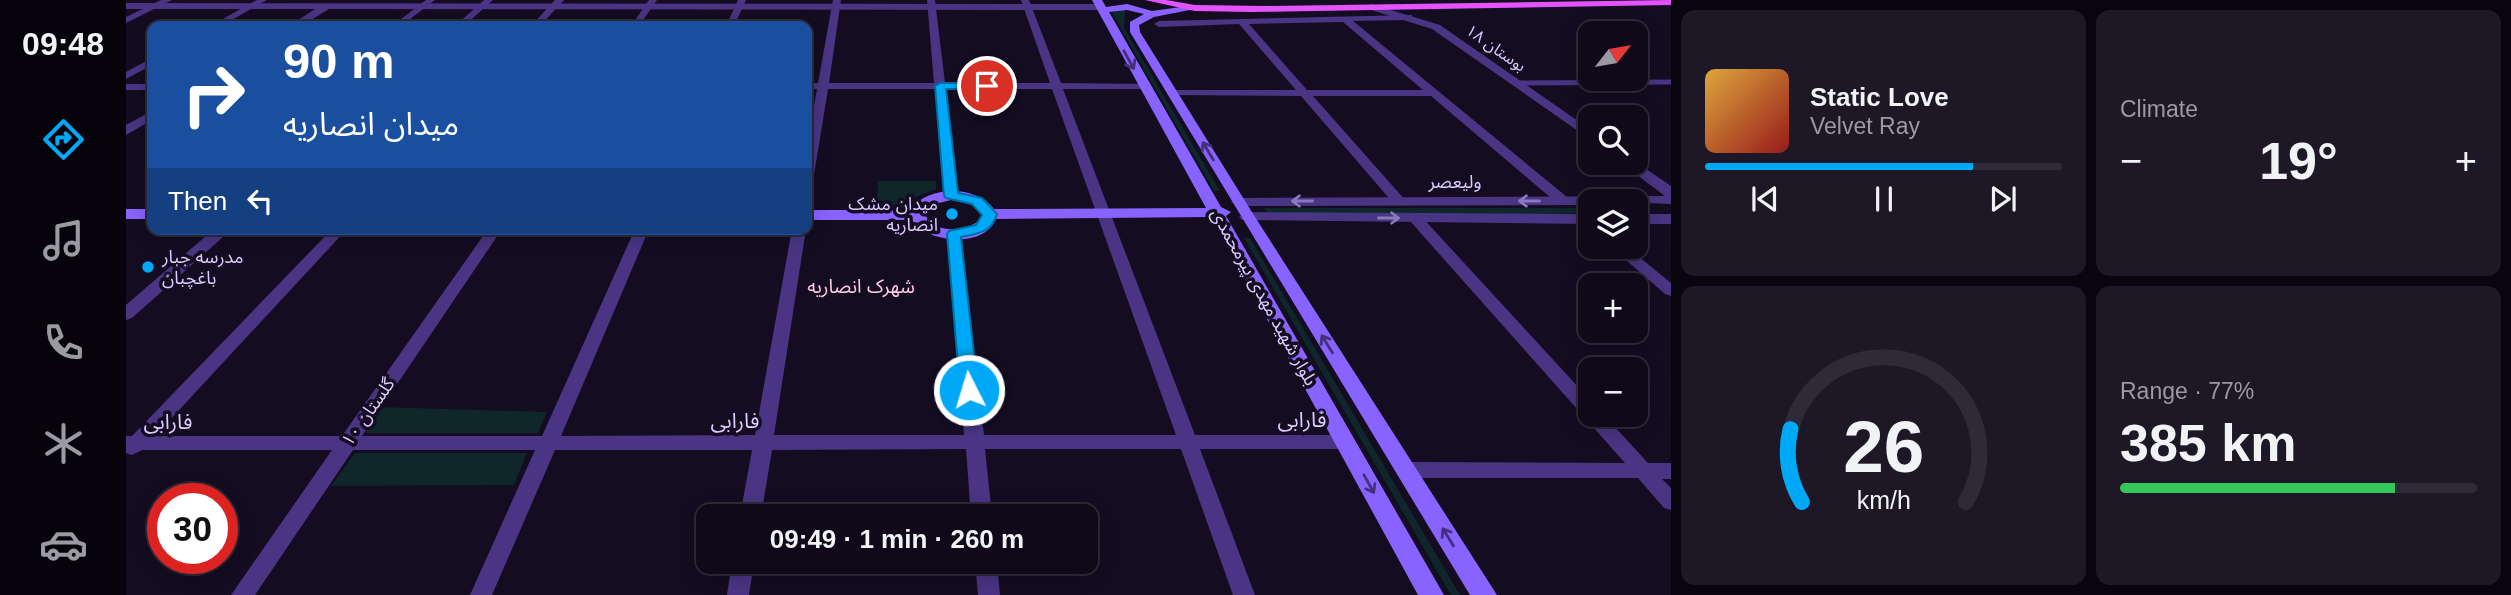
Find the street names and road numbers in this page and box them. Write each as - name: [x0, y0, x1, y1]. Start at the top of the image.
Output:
- street label: بوستان ۱۸: [1462, 21, 1529, 75]
- street label: ولیعصر: [1427, 172, 1482, 193]
- street label: بلوار شهید مهدی پیرمحمدی: [1206, 205, 1321, 389]
- street label: گلستان ۱۰: [337, 374, 400, 450]
- street label: فارابی: [1278, 408, 1326, 432]
- street label: فارابی: [711, 409, 759, 433]
- street label: فارابی: [144, 410, 192, 434]

